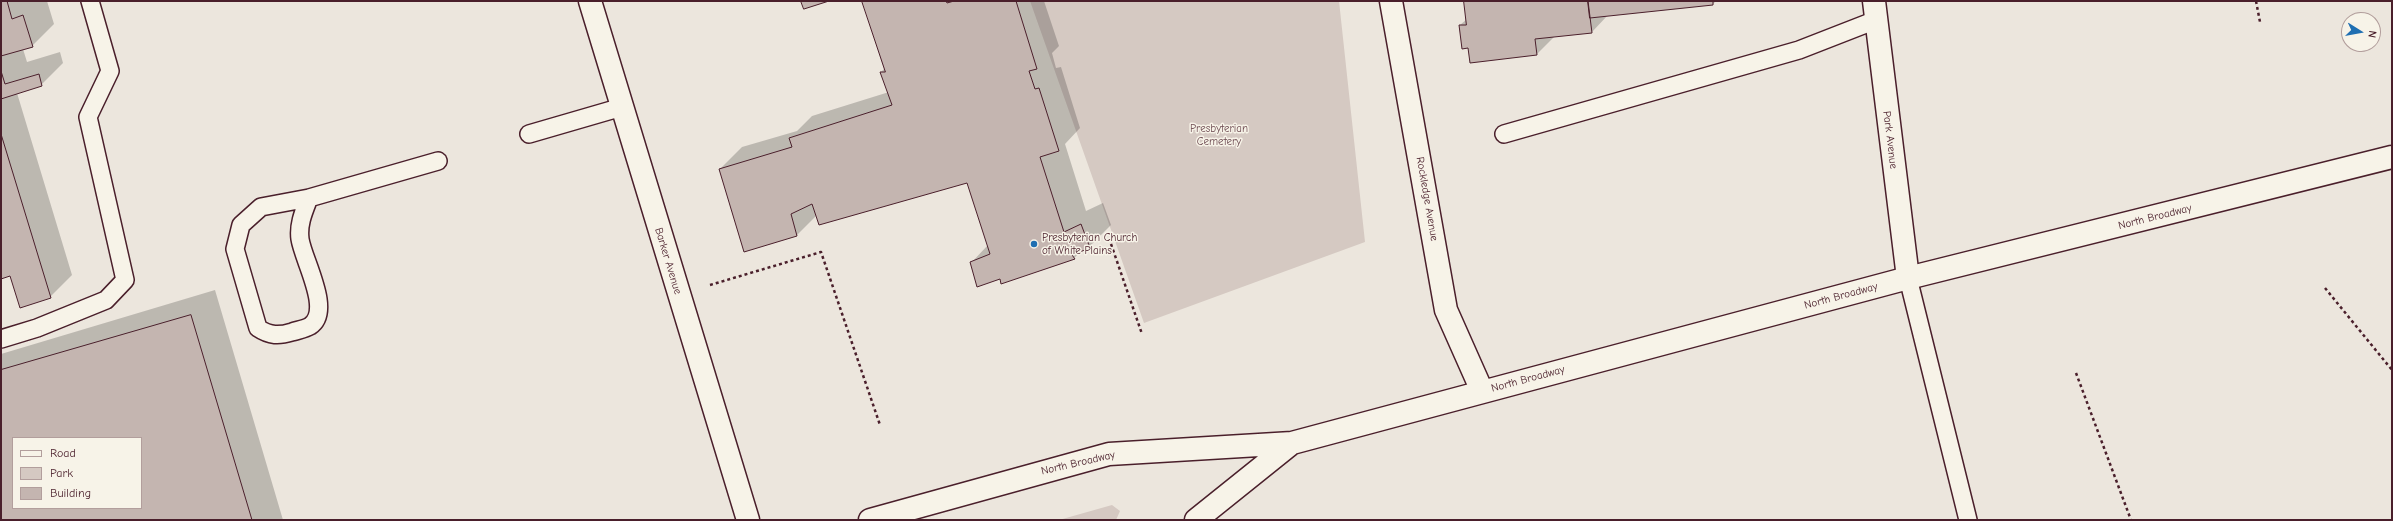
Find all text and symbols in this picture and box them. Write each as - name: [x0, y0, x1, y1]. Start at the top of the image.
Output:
- north arrow: [2341, 12, 2381, 52]
- text: N: [2365, 29, 2379, 39]
- street label: Park Avenue: [1880, 110, 1900, 170]
- park label: Presbyterian Cemetery: [1190, 122, 1248, 148]
- street label: Rockledge Avenue: [1413, 156, 1441, 242]
- street label: North Broadway: [2117, 201, 2193, 233]
- street label: Barker Avenue: [652, 226, 684, 296]
- place label: Presbyterian Church of White Plains: [1042, 231, 1137, 257]
- marker: Presbyterian Church of White Plains: [1029, 239, 1039, 249]
- street label: North Broadway: [1803, 280, 1879, 312]
- street label: North Broadway: [1490, 363, 1566, 395]
- legend: [12, 437, 142, 509]
- text: Road: [50, 446, 76, 460]
- street label: North Broadway: [1040, 448, 1116, 478]
- text: Park: [50, 466, 73, 480]
- text: Building: [50, 486, 91, 500]

